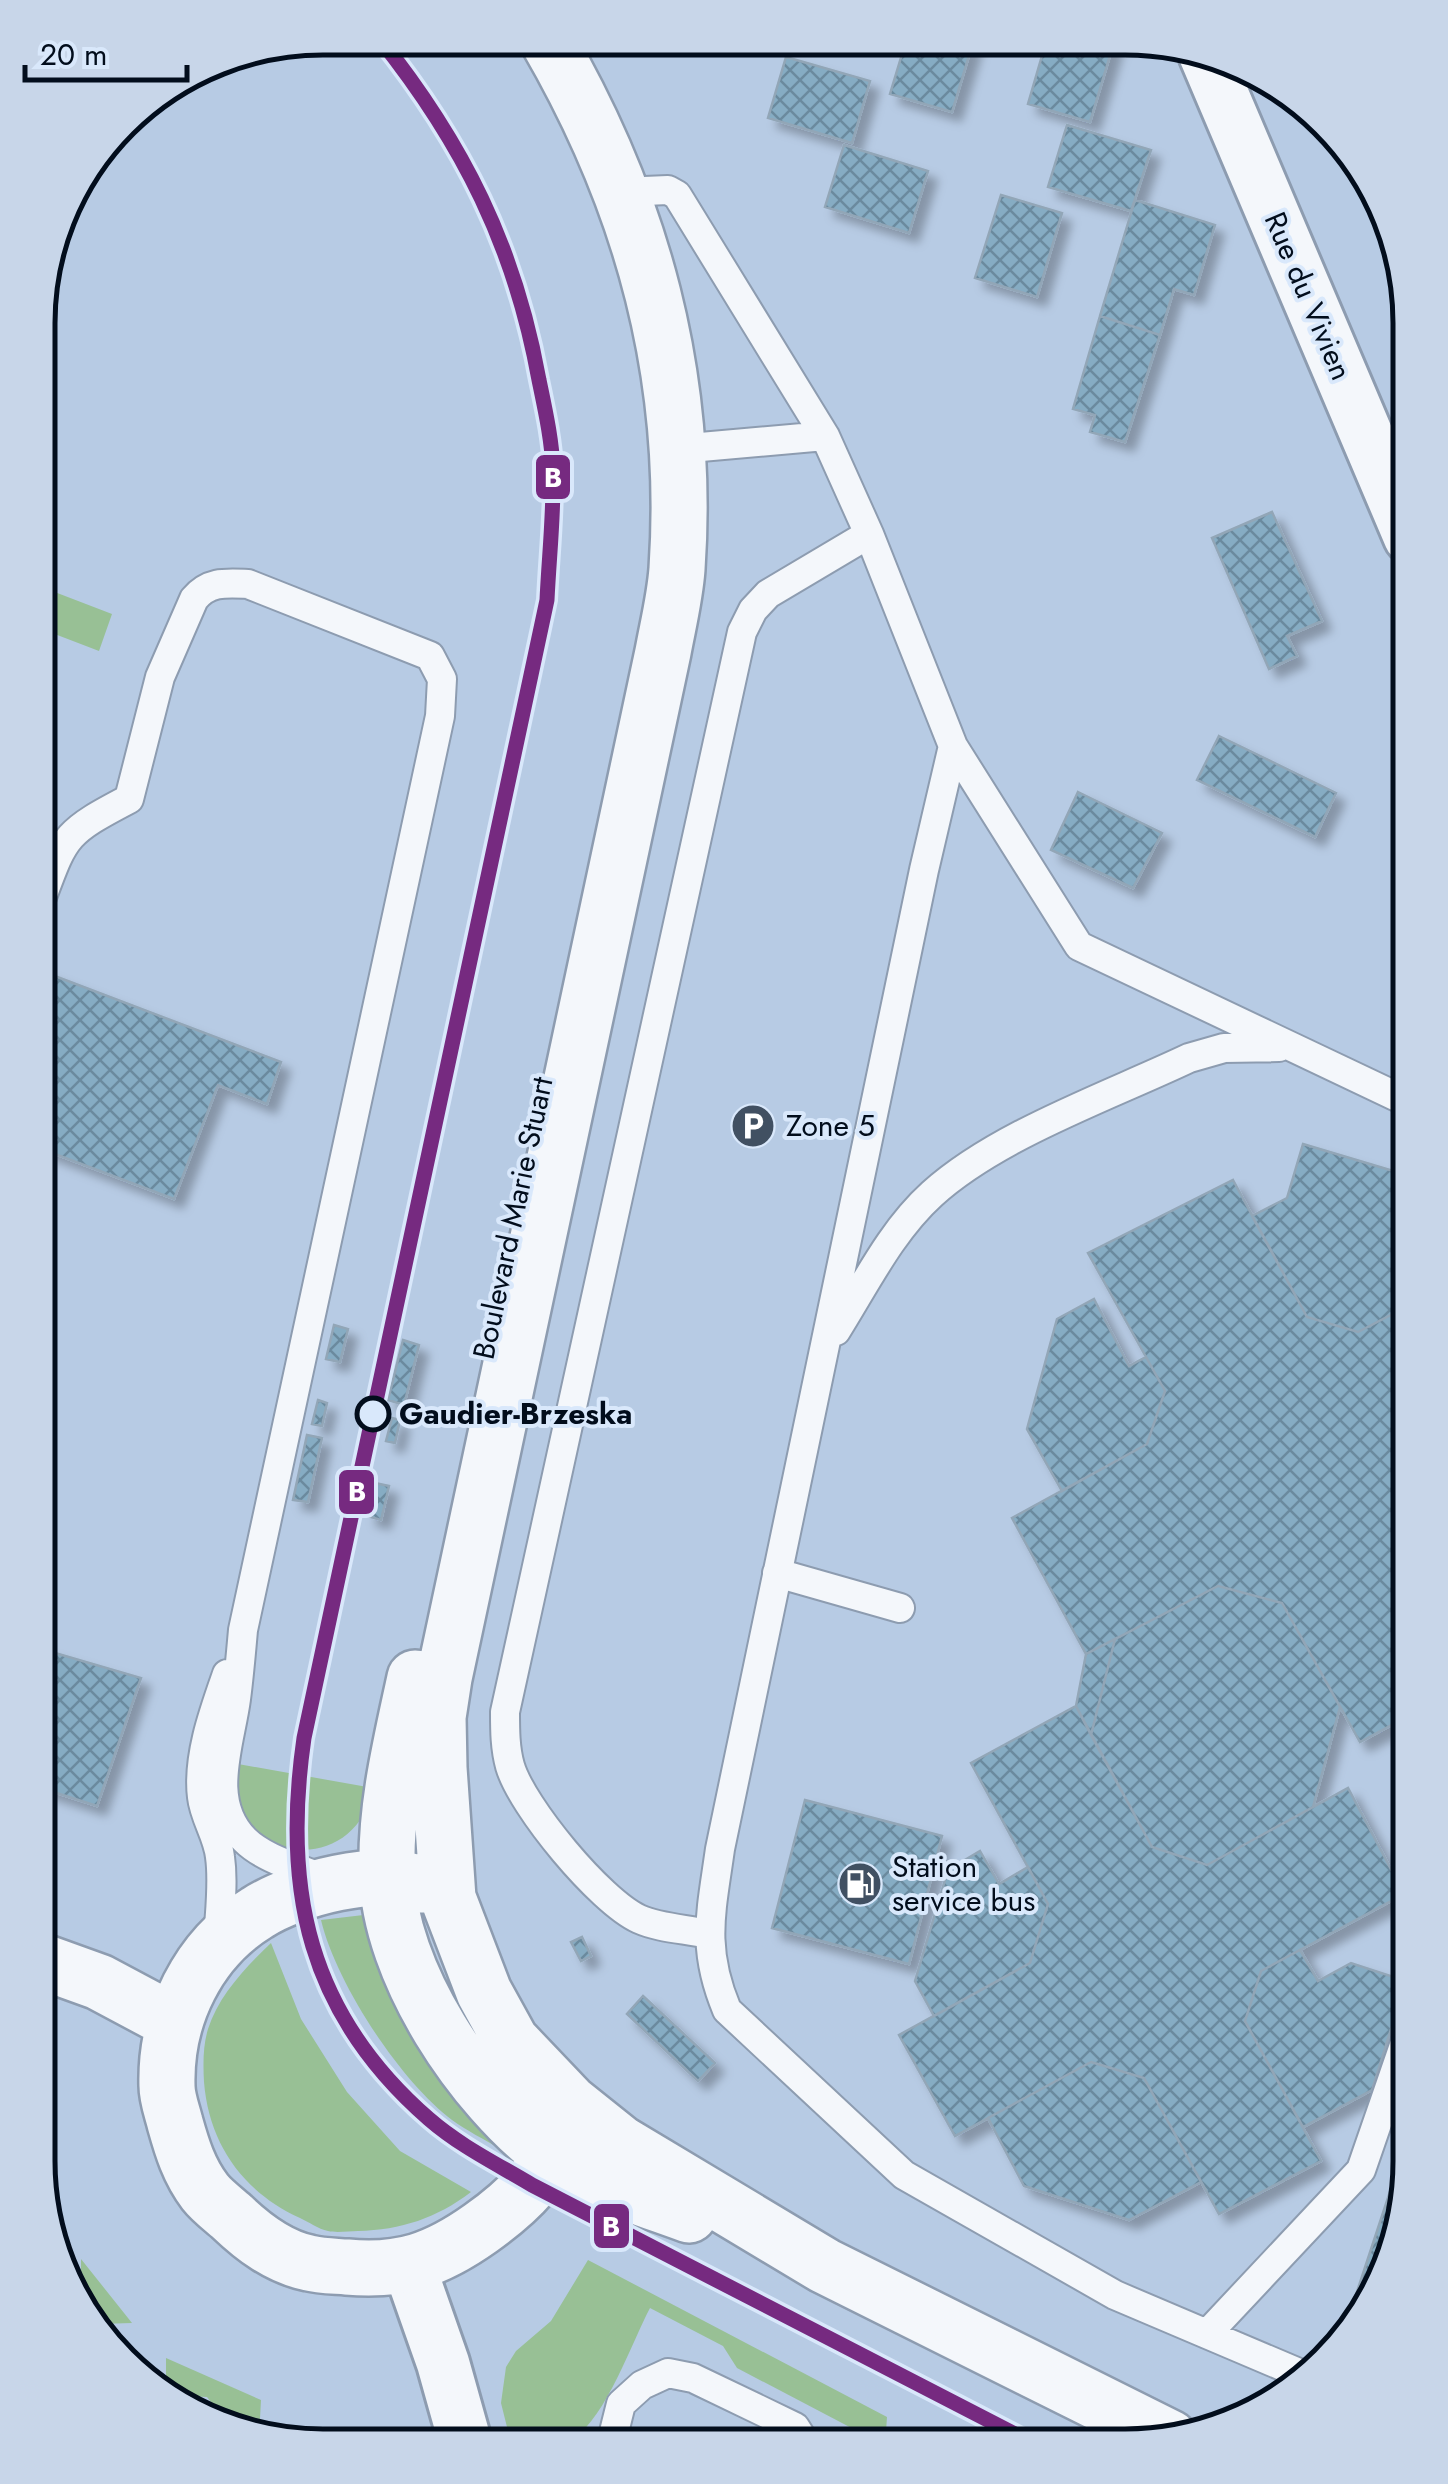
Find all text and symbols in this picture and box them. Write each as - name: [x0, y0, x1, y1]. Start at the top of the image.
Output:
- scale bar: [25, 20, 188, 82]
- text: 20 m: [40, 33, 107, 76]
- street label: Rue du Vivien: [1254, 205, 1363, 386]
- line badge: B: [534, 453, 572, 501]
- text: B: [544, 457, 562, 498]
- street label: Boulevard Marie Stuart: [462, 1072, 564, 1363]
- parking icon: Zone 5: [730, 1103, 776, 1149]
- place label: Zone 5: [786, 1104, 875, 1147]
- place label: Gaudier-Brzeska: [399, 1392, 633, 1435]
- marker: Gaudier-Brzeska: [356, 1397, 390, 1431]
- line badge: B: [337, 1468, 376, 1516]
- text: B: [348, 1471, 366, 1512]
- place label: Station service bus: [892, 1845, 1035, 1922]
- fuel station icon: Station service bus: [837, 1861, 883, 1907]
- line badge: B: [592, 2202, 631, 2250]
- text: B: [602, 2206, 620, 2247]

